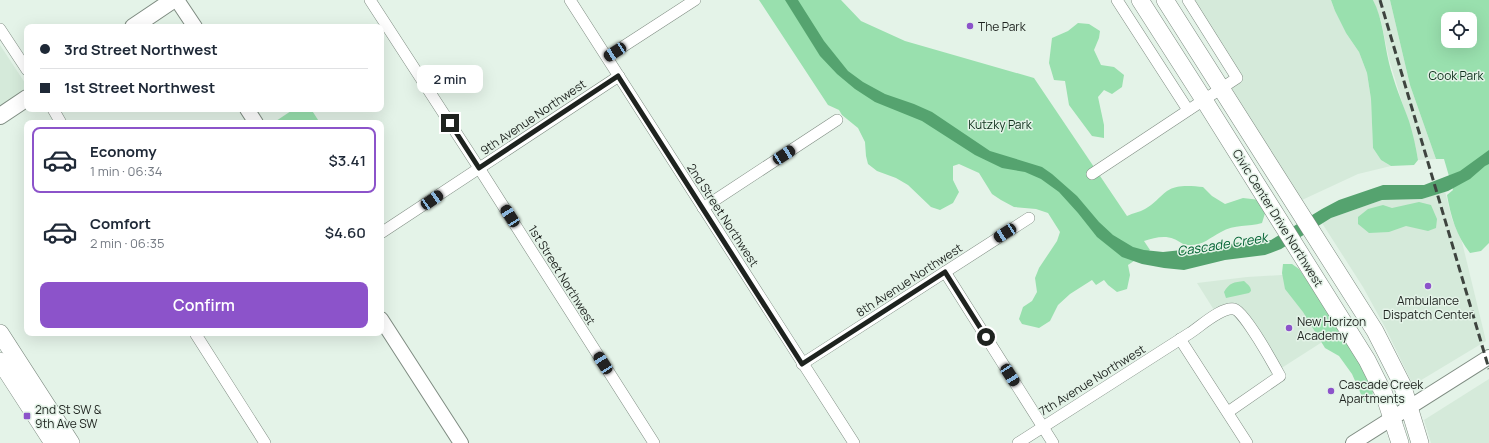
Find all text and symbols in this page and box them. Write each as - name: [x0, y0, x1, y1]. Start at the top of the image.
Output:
- map controls: [1441, 12, 1477, 48]
- button: locate: [1441, 12, 1477, 48]
- place label: The Park: [978, 18, 1027, 35]
- marker: The Park: [965, 21, 975, 31]
- text: 3rd Street Northwest: [64, 39, 218, 60]
- car: [602, 40, 628, 64]
- callout: 2 min: [417, 65, 483, 93]
- park label: Cook Park: [1428, 67, 1485, 84]
- text: 2 min: [433, 70, 467, 88]
- street label: 9th Avenue Northwest: [477, 75, 589, 159]
- text: 1st Street Northwest: [64, 77, 215, 98]
- route end: [441, 114, 459, 132]
- park label: Kutzky Park: [968, 116, 1033, 133]
- text: Economy: [90, 141, 157, 162]
- icon: car: [42, 142, 78, 178]
- car: [771, 143, 797, 167]
- street label: Civic Center Drive Northwest: [1229, 146, 1328, 290]
- text: $3.41: [329, 150, 366, 171]
- street label: 2nd Street Northwest: [683, 160, 763, 270]
- text: 1 min · 06:34: [90, 162, 162, 180]
- car: [419, 188, 445, 212]
- car: [498, 203, 522, 229]
- text: Comfort: [90, 213, 151, 234]
- icon: car: [42, 214, 78, 250]
- car: [992, 221, 1018, 245]
- text: $4.60: [325, 222, 366, 243]
- street label: 1st Street Northwest: [524, 222, 600, 328]
- water label: Cascade Creek: [1176, 228, 1271, 260]
- text: 2 min · 06:35: [90, 234, 165, 252]
- street label: 8th Avenue Northwest: [853, 239, 966, 321]
- marker: Ambulance Dispatch Center: [1423, 281, 1433, 291]
- button: Confirm: [40, 282, 368, 328]
- place label: Ambulance Dispatch Center: [1383, 292, 1474, 323]
- place label: New Horizon Academy: [1297, 313, 1366, 344]
- marker: New Horizon Academy: [1284, 323, 1294, 333]
- route start: [977, 328, 995, 346]
- street label: 7th Avenue Northwest: [1036, 340, 1149, 420]
- car: [591, 350, 615, 376]
- car: [998, 362, 1022, 388]
- place label: Cascade Creek Apartments: [1339, 376, 1424, 407]
- marker: Cascade Creek Apartments: [1326, 386, 1336, 396]
- place label: 2nd St SW & 9th Ave SW: [35, 401, 102, 432]
- marker: 2nd St SW & 9th Ave SW: [22, 411, 32, 421]

